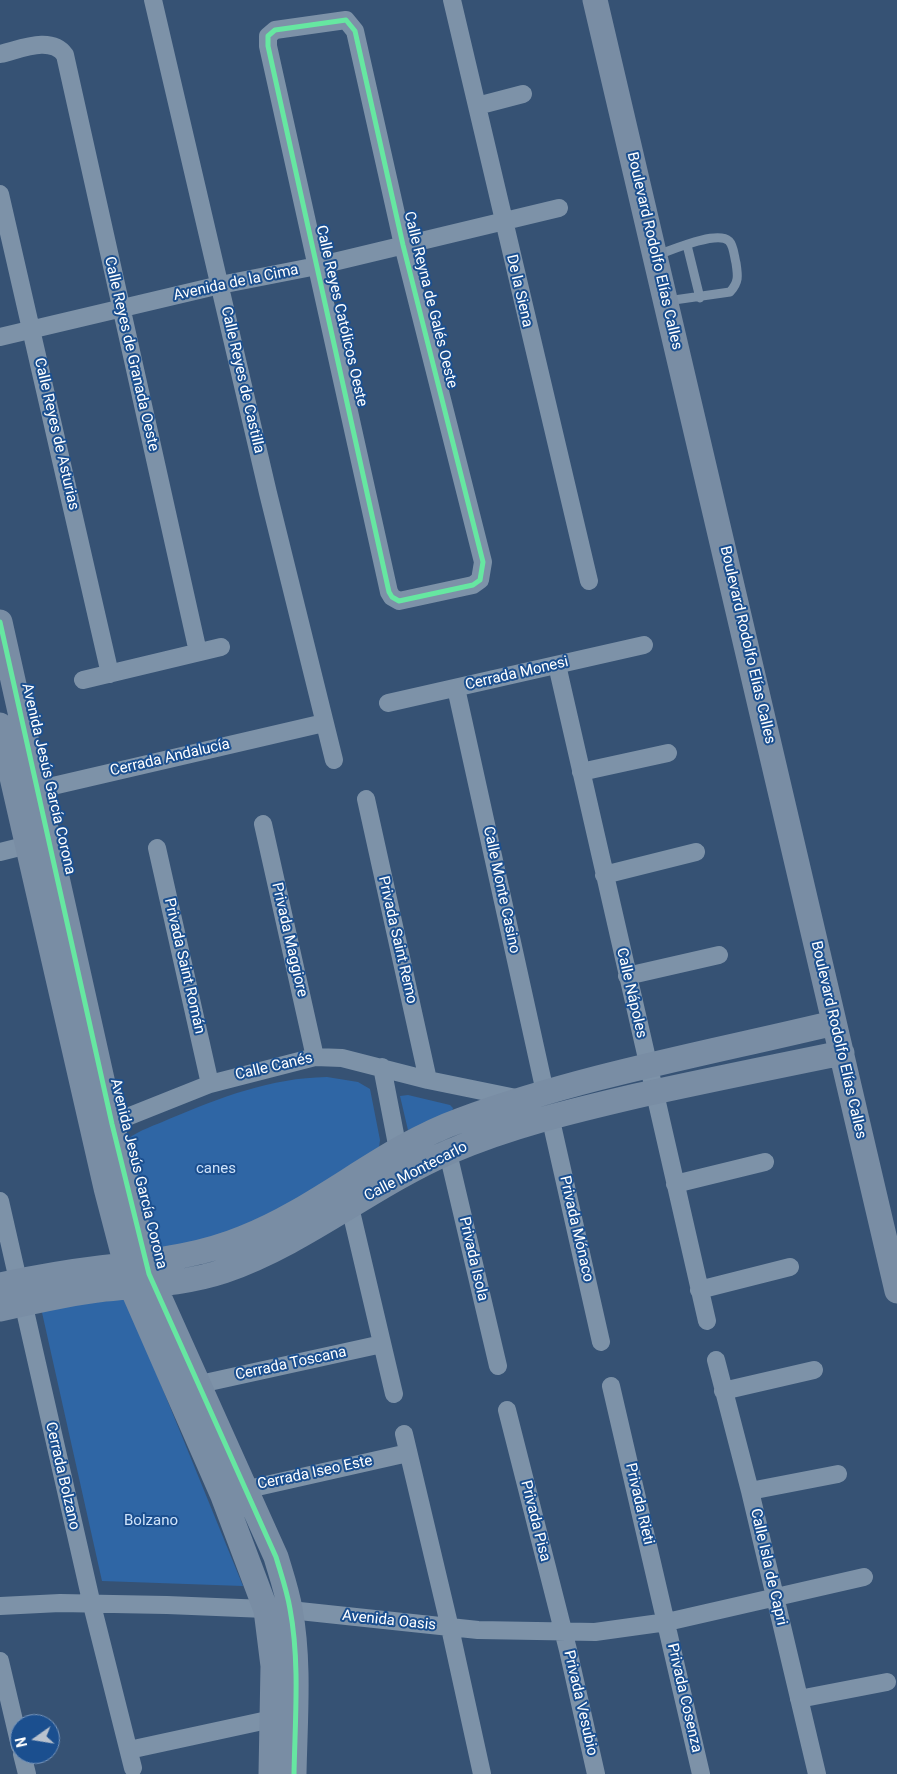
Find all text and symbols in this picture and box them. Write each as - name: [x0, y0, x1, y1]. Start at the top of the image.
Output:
- street label: Boulevard Rodolfo Elías Calles: [622, 150, 686, 352]
- street label: Calle Reyna de Galés Oeste: [399, 210, 461, 390]
- street label: Calle Reyes Católicos Oeste: [311, 224, 371, 408]
- street label: De la Siena: [502, 253, 536, 329]
- street label: Calle Reyes de Granada Oeste: [100, 255, 162, 453]
- street label: Avenida de la Cima: [172, 261, 300, 305]
- street label: Calle Reyes de Castilla: [216, 305, 268, 455]
- street label: Calle Reyes de Asturias: [30, 356, 82, 512]
- street label: Boulevard Rodolfo Elías Calles: [715, 544, 779, 746]
- street label: Cerrada Monesi: [464, 653, 570, 695]
- street label: Avenida Jesús García Corona: [17, 682, 79, 876]
- street label: Cerrada Andalucía: [108, 735, 232, 781]
- street label: Calle Monte Casino: [479, 825, 523, 955]
- street label: Privada Saint Remo: [374, 874, 420, 1006]
- street label: Privada Maggiore: [267, 881, 311, 999]
- street label: Privada Saint Román: [160, 896, 208, 1036]
- street label: Boulevard Rodolfo Elías Calles: [806, 939, 870, 1141]
- street label: Calle Nápoles: [612, 946, 650, 1040]
- street label: Calle Canés: [234, 1049, 314, 1085]
- street label: Avenida Jesús García Corona: [106, 1077, 170, 1271]
- street label: Calle Montecarlo: [362, 1138, 470, 1206]
- park label: canes: [196, 1160, 236, 1178]
- street label: Privada Mónaco: [555, 1174, 597, 1284]
- street label: Privada Isola: [455, 1215, 491, 1303]
- street label: Cerrada Toscana: [234, 1343, 348, 1385]
- street label: Cerrada Bolzano: [41, 1420, 83, 1532]
- street label: Cerrada Iseo Este: [256, 1452, 374, 1494]
- street label: Privada Rieti: [621, 1461, 657, 1547]
- street label: Privada Pisa: [516, 1479, 554, 1563]
- street label: Calle Isla de Capri: [746, 1507, 790, 1627]
- park label: Bolzano: [124, 1512, 178, 1530]
- street label: Avenida Oasis: [341, 1607, 437, 1635]
- street label: Privada Cosenza: [663, 1642, 705, 1754]
- street label: Privada Vesubio: [559, 1649, 601, 1757]
- north arrow: [10, 1714, 60, 1764]
- text: N: [12, 1736, 30, 1749]

